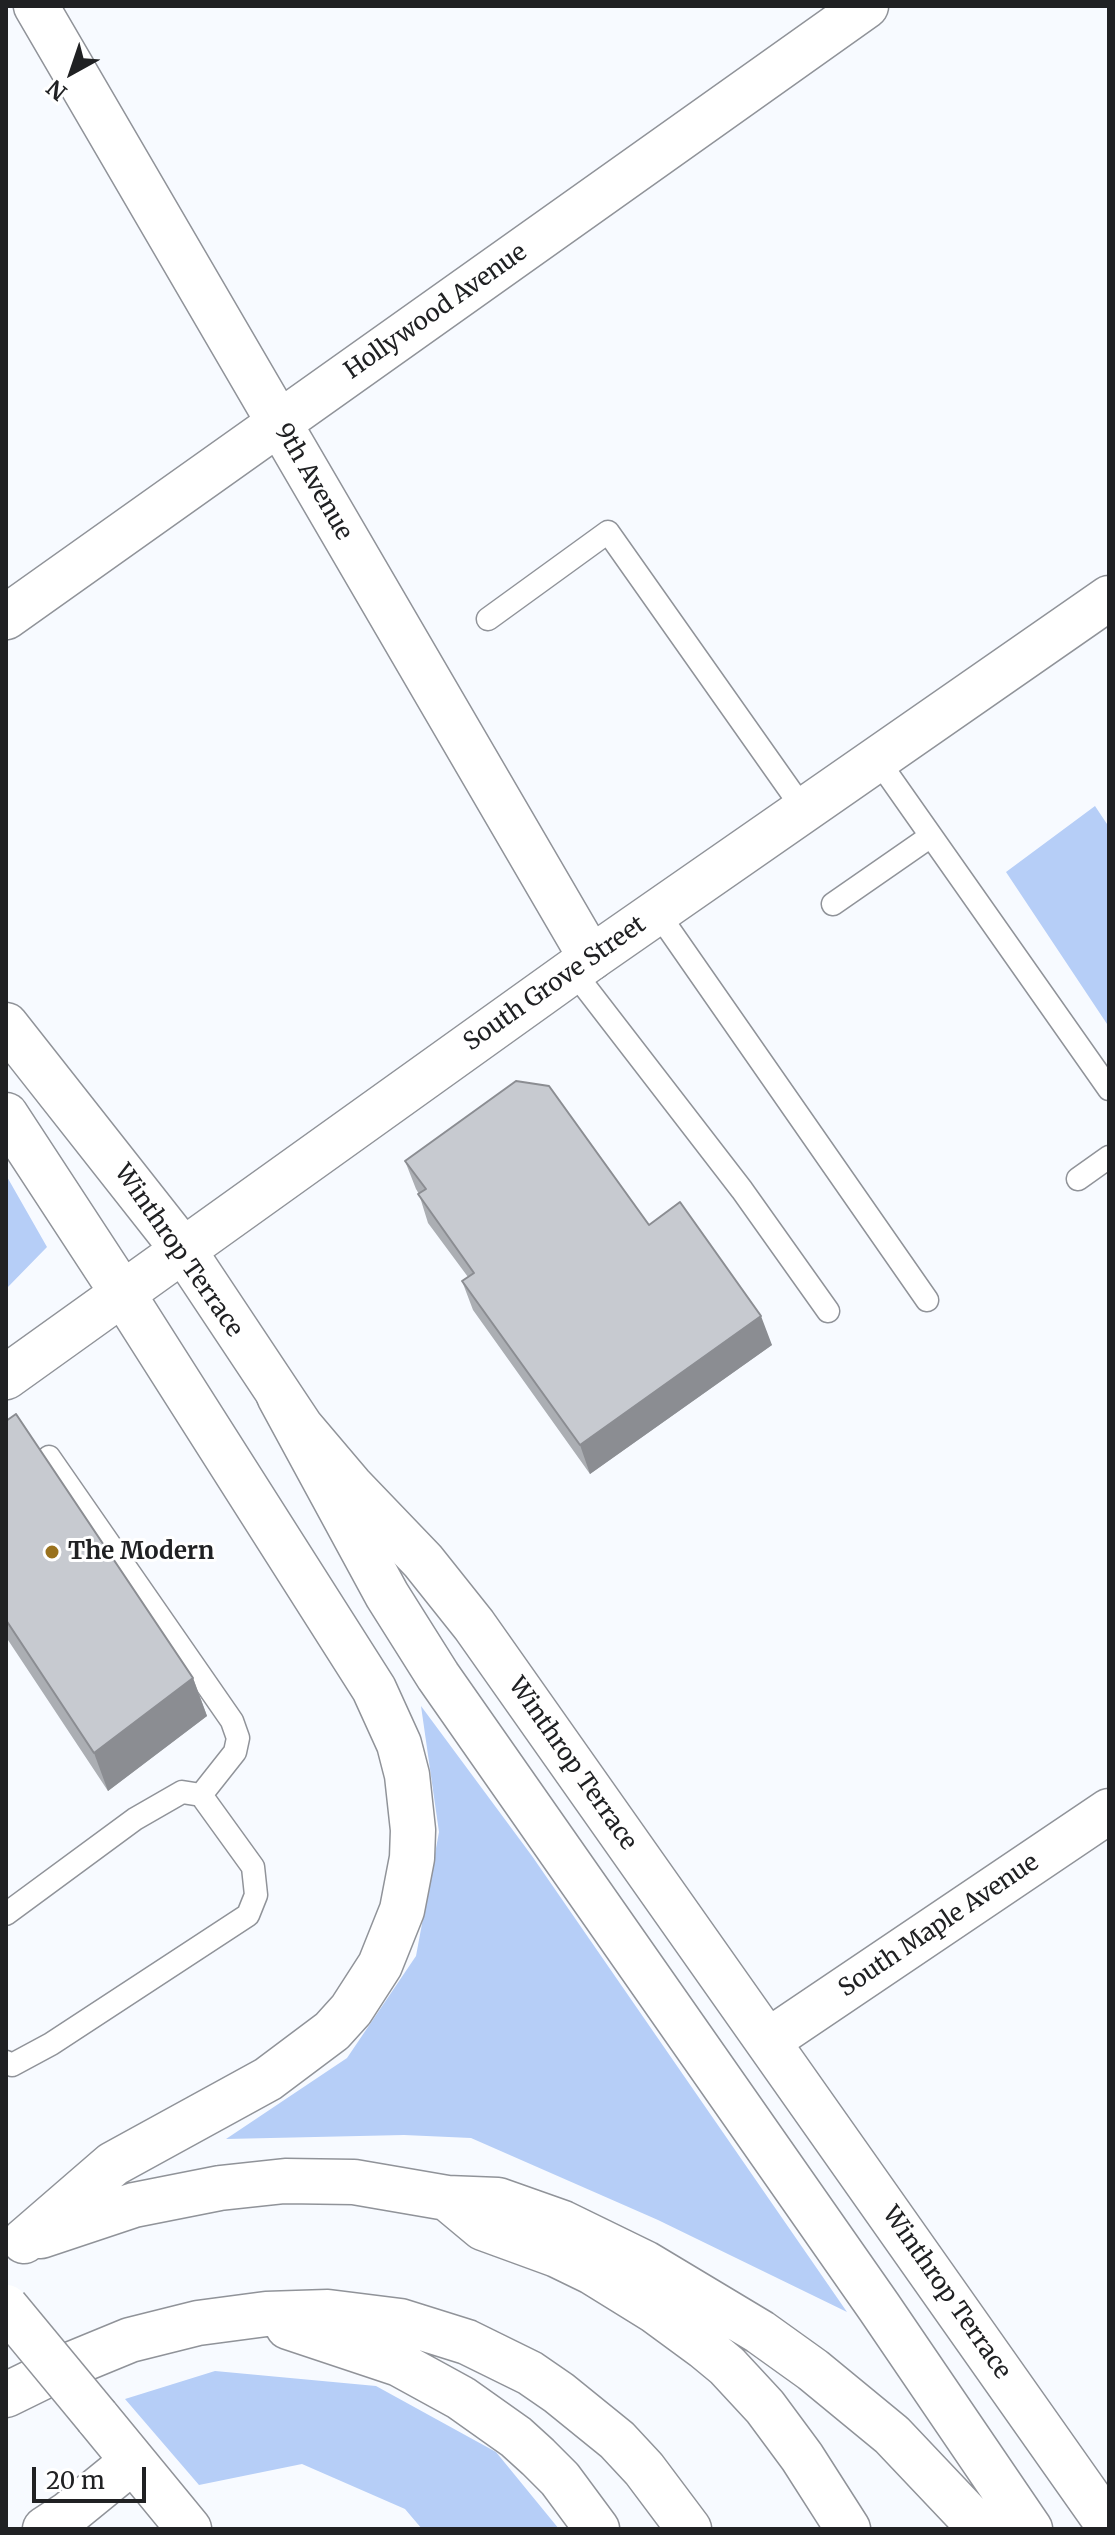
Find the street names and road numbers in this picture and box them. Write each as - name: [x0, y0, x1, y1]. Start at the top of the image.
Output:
- street label: Hollywood Avenue: [339, 238, 533, 386]
- street label: 9th Avenue: [268, 419, 358, 545]
- street label: South Grove Street: [459, 910, 651, 1058]
- street label: Winthrop Terrace: [108, 1159, 248, 1343]
- street label: Winthrop Terrace: [502, 1672, 642, 1856]
- street label: South Maple Avenue: [834, 1848, 1044, 2004]
- street label: Winthrop Terrace: [876, 2201, 1016, 2385]

